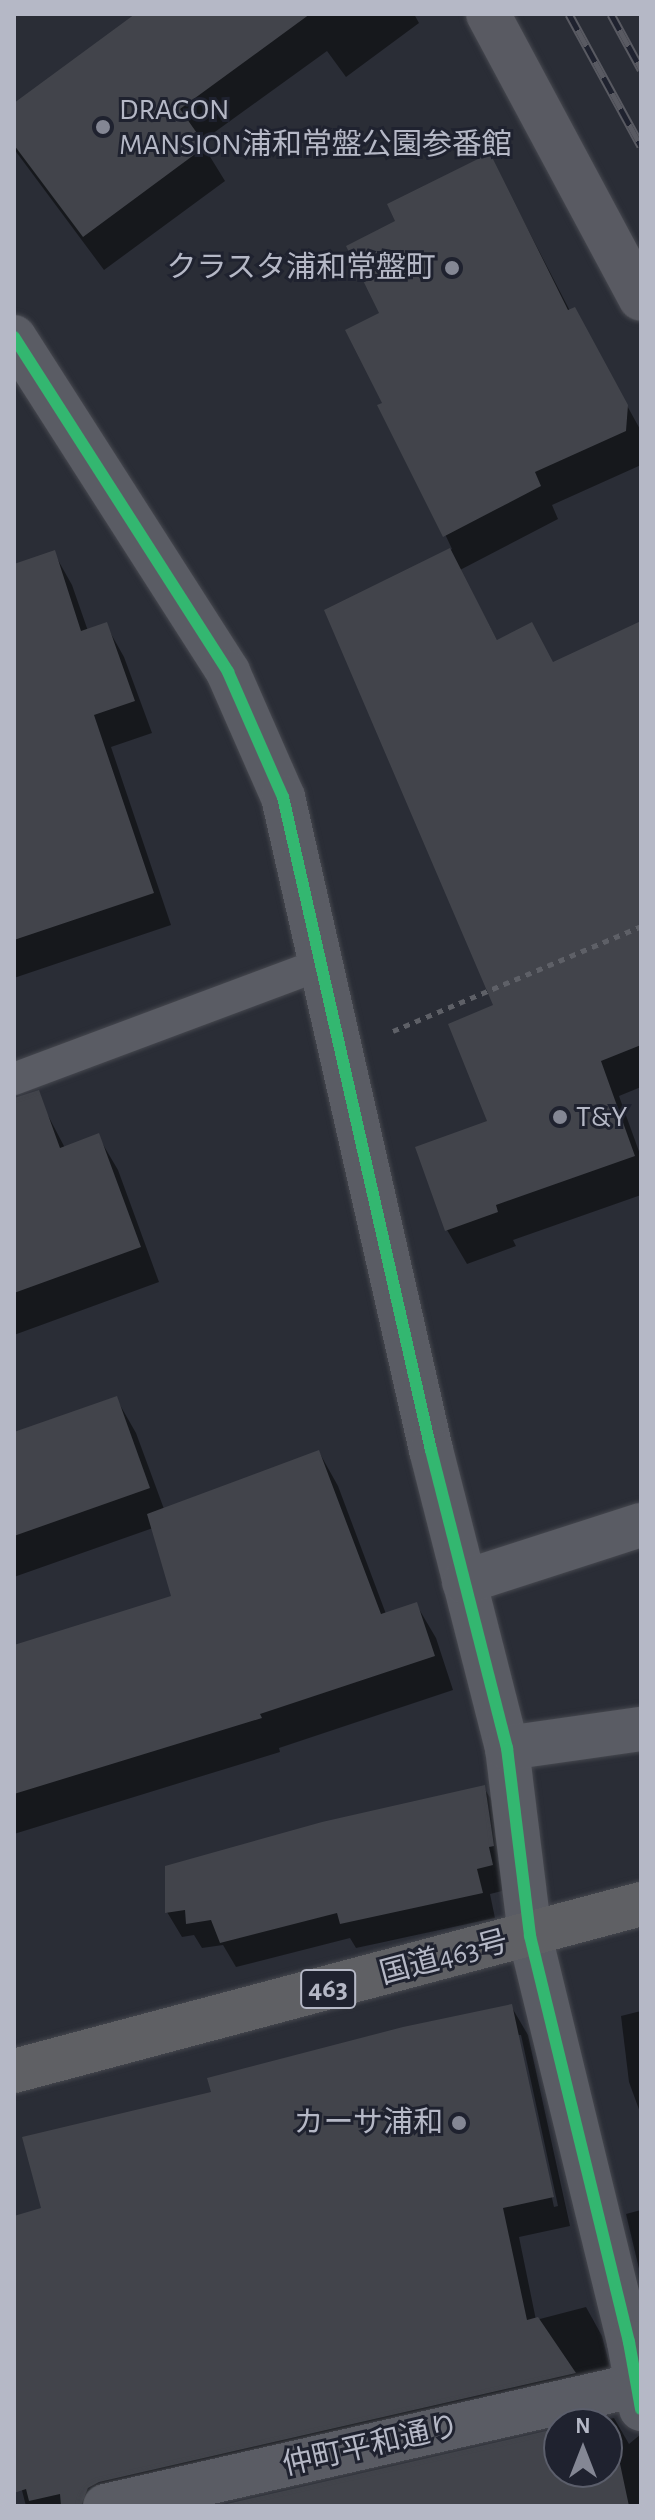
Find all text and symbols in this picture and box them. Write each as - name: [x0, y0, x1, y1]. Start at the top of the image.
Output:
- place label: DRAGON MANSION浦和常盤公園参番館: [119, 92, 512, 162]
- marker: DRAGON MANSION浦和常盤公園参番館: [94, 118, 112, 136]
- place label: クラスタ浦和常盤町: [166, 250, 436, 286]
- marker: クラスタ浦和常盤町: [443, 259, 461, 277]
- place label: T&Y: [576, 1099, 627, 1135]
- marker: T&Y: [551, 1108, 569, 1126]
- street label: 国道463号: [376, 1924, 512, 1992]
- road number: 463: [300, 1965, 356, 2013]
- place label: カーサ浦和: [293, 2105, 443, 2141]
- marker: カーサ浦和: [450, 2114, 468, 2132]
- street label: 仲町平和通り: [279, 2408, 463, 2484]
- north arrow: [543, 2408, 623, 2488]
- text: N: [575, 2415, 591, 2437]

